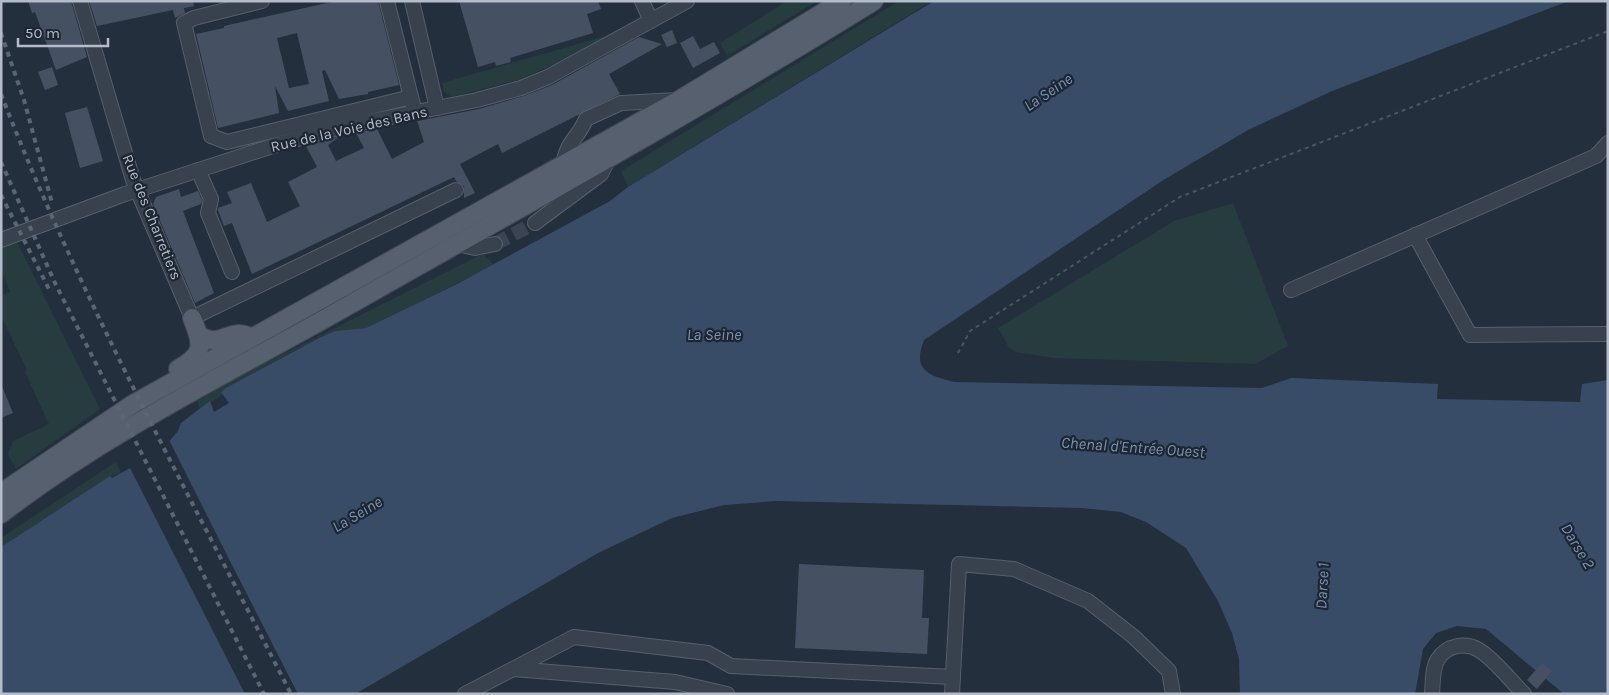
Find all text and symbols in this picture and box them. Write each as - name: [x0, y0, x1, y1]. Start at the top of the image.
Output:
- scale bar: [18, 15, 108, 47]
- text: 50 m: [25, 24, 60, 42]
- water label: La Seine: [1020, 68, 1076, 115]
- street label: Rue de la Voie des Bans: [269, 102, 429, 156]
- street label: Rue des Charretiers: [119, 152, 185, 282]
- water label: La Seine: [687, 325, 742, 344]
- water label: Chenal d'Entrée Ouest: [1061, 433, 1206, 462]
- water label: La Seine: [329, 491, 386, 536]
- water label: Darse 2: [1557, 520, 1599, 573]
- water label: Darse 1: [1311, 562, 1333, 610]

